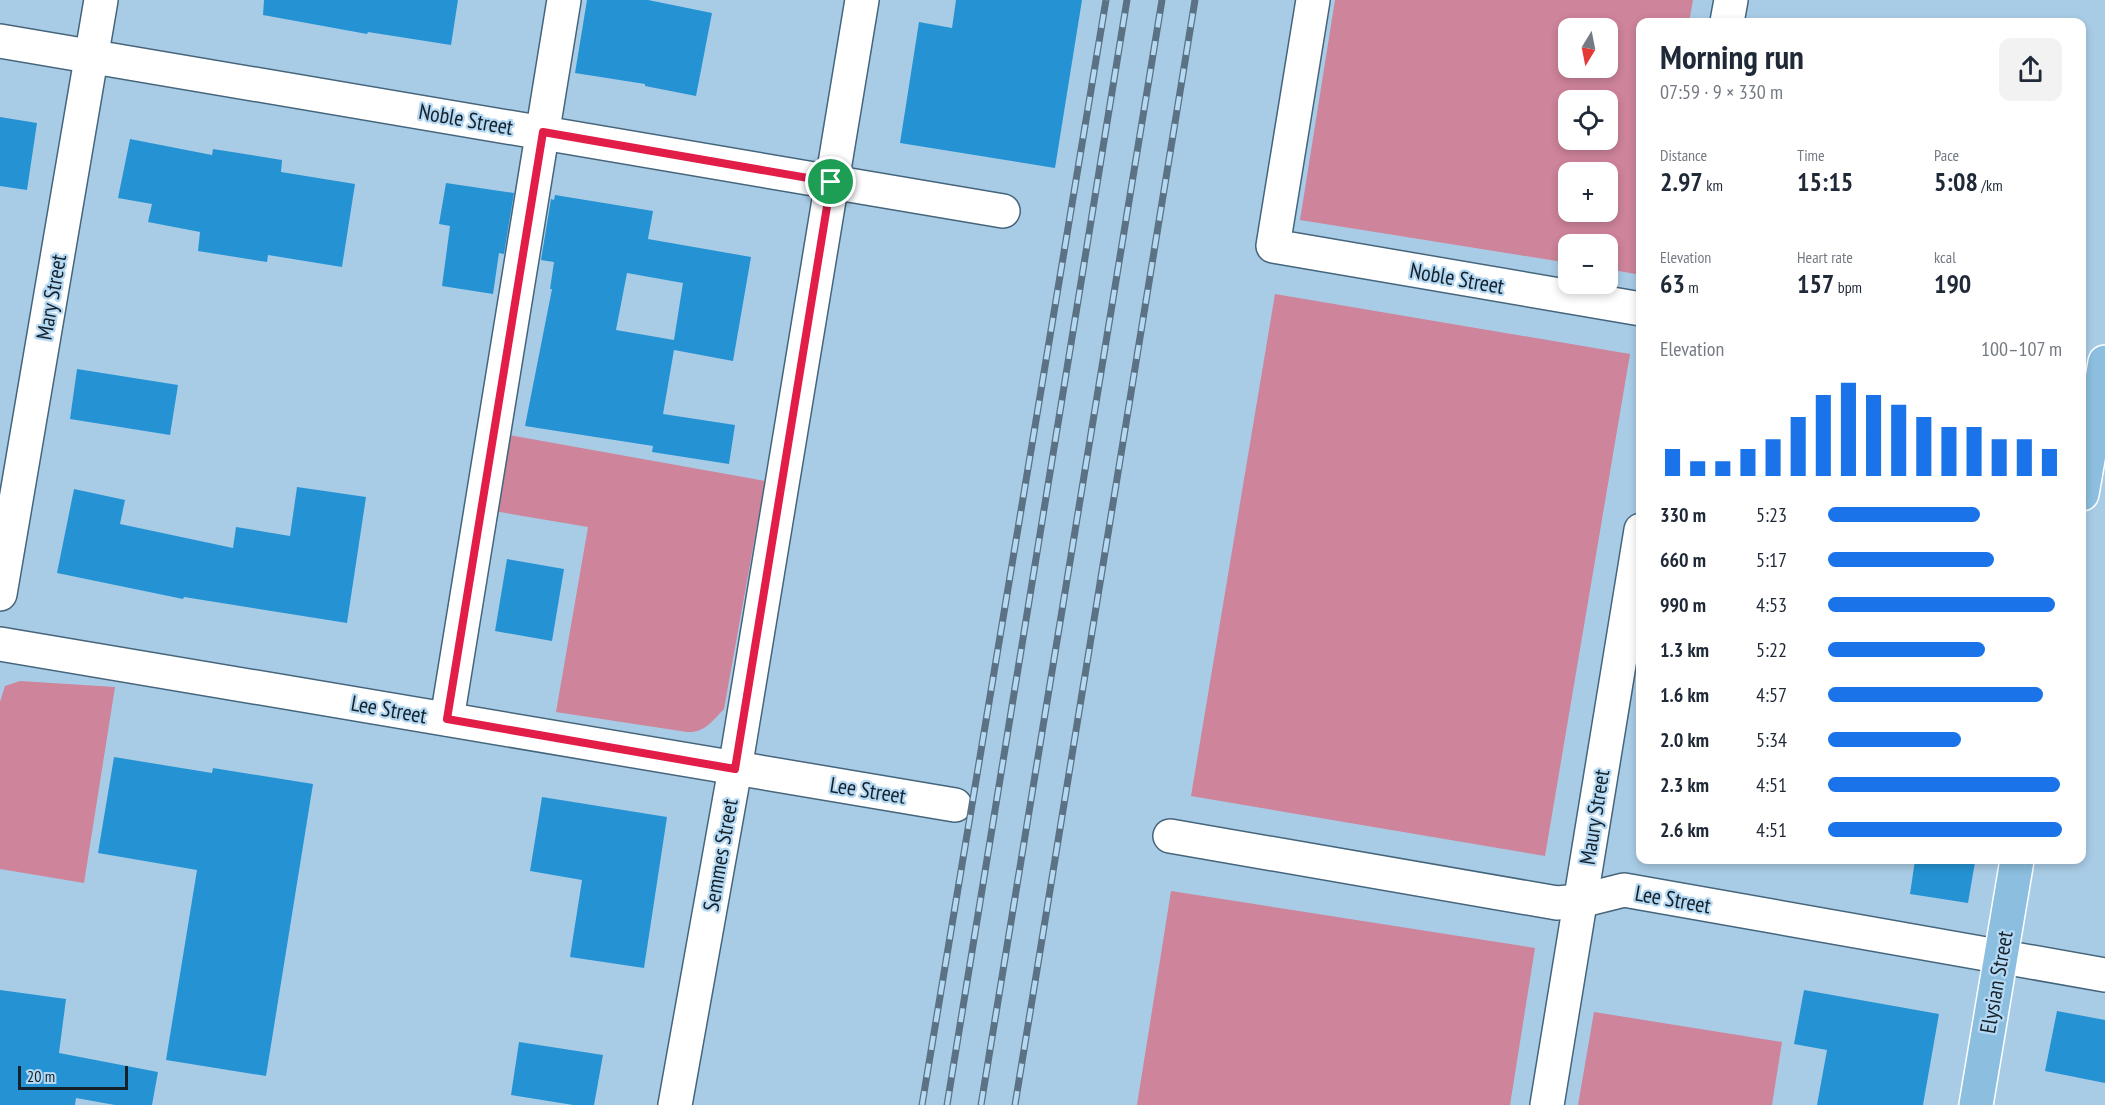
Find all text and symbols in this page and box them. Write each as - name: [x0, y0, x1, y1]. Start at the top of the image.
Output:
- north arrow: [1558, 18, 1618, 78]
- map controls: [1558, 18, 1618, 294]
- text: Morning run: [1660, 35, 1804, 78]
- button: share: [1999, 38, 2062, 101]
- text: 07:59 · 9 × 330 m: [1660, 79, 1783, 105]
- button: locate: [1558, 90, 1618, 150]
- street label: Noble Street: [417, 97, 515, 141]
- text: Distance: [1660, 145, 1707, 165]
- text: Time: [1797, 145, 1825, 165]
- text: Pace: [1934, 145, 1959, 165]
- pin: [805, 156, 856, 207]
- button: +: [1558, 162, 1618, 222]
- icon: arrive: [814, 165, 847, 198]
- text: 2.97: [1660, 165, 1703, 198]
- text: 15:15: [1797, 165, 1853, 198]
- text: 5:08: [1934, 165, 1978, 198]
- text: km: [1703, 175, 1723, 195]
- text: /km: [1978, 175, 2003, 195]
- button: −: [1558, 234, 1618, 294]
- text: Elevation: [1660, 247, 1711, 267]
- text: Heart rate: [1797, 247, 1853, 267]
- text: kcal: [1934, 247, 1956, 267]
- street label: Mary Street: [30, 252, 72, 342]
- street label: Noble Street: [1408, 256, 1506, 300]
- text: 63: [1660, 267, 1685, 300]
- text: 157: [1797, 267, 1834, 300]
- text: 190: [1934, 267, 1971, 300]
- text: m: [1685, 277, 1699, 297]
- text: bpm: [1834, 277, 1862, 297]
- text: Elevation: [1660, 336, 1724, 362]
- text: 100–107 m: [1981, 336, 2062, 362]
- text: 330 m: [1660, 502, 1706, 528]
- text: 5:23: [1756, 502, 1787, 528]
- text: 660 m: [1660, 547, 1706, 573]
- text: 5:17: [1756, 547, 1787, 573]
- text: 990 m: [1660, 592, 1706, 618]
- text: 4:53: [1756, 592, 1787, 618]
- text: 1.3 km: [1660, 637, 1709, 663]
- text: 5:22: [1756, 637, 1787, 663]
- text: 1.6 km: [1660, 682, 1709, 708]
- text: 4:57: [1756, 682, 1787, 708]
- street label: Lee Street: [349, 689, 429, 729]
- text: 2.0 km: [1660, 727, 1709, 753]
- text: 5:34: [1756, 727, 1787, 753]
- street label: Maury Street: [1573, 767, 1615, 867]
- street label: Lee Street: [828, 770, 908, 810]
- text: 2.3 km: [1660, 772, 1709, 798]
- text: 4:51: [1756, 772, 1787, 798]
- street label: Semmes Street: [696, 796, 744, 914]
- text: 2.6 km: [1660, 817, 1709, 843]
- text: 4:51: [1756, 817, 1787, 843]
- street label: Lee Street: [1633, 879, 1713, 919]
- street label: Elysian Street: [1973, 928, 2019, 1036]
- scale bar: [18, 1063, 128, 1090]
- text: 20 m: [27, 1066, 55, 1086]

